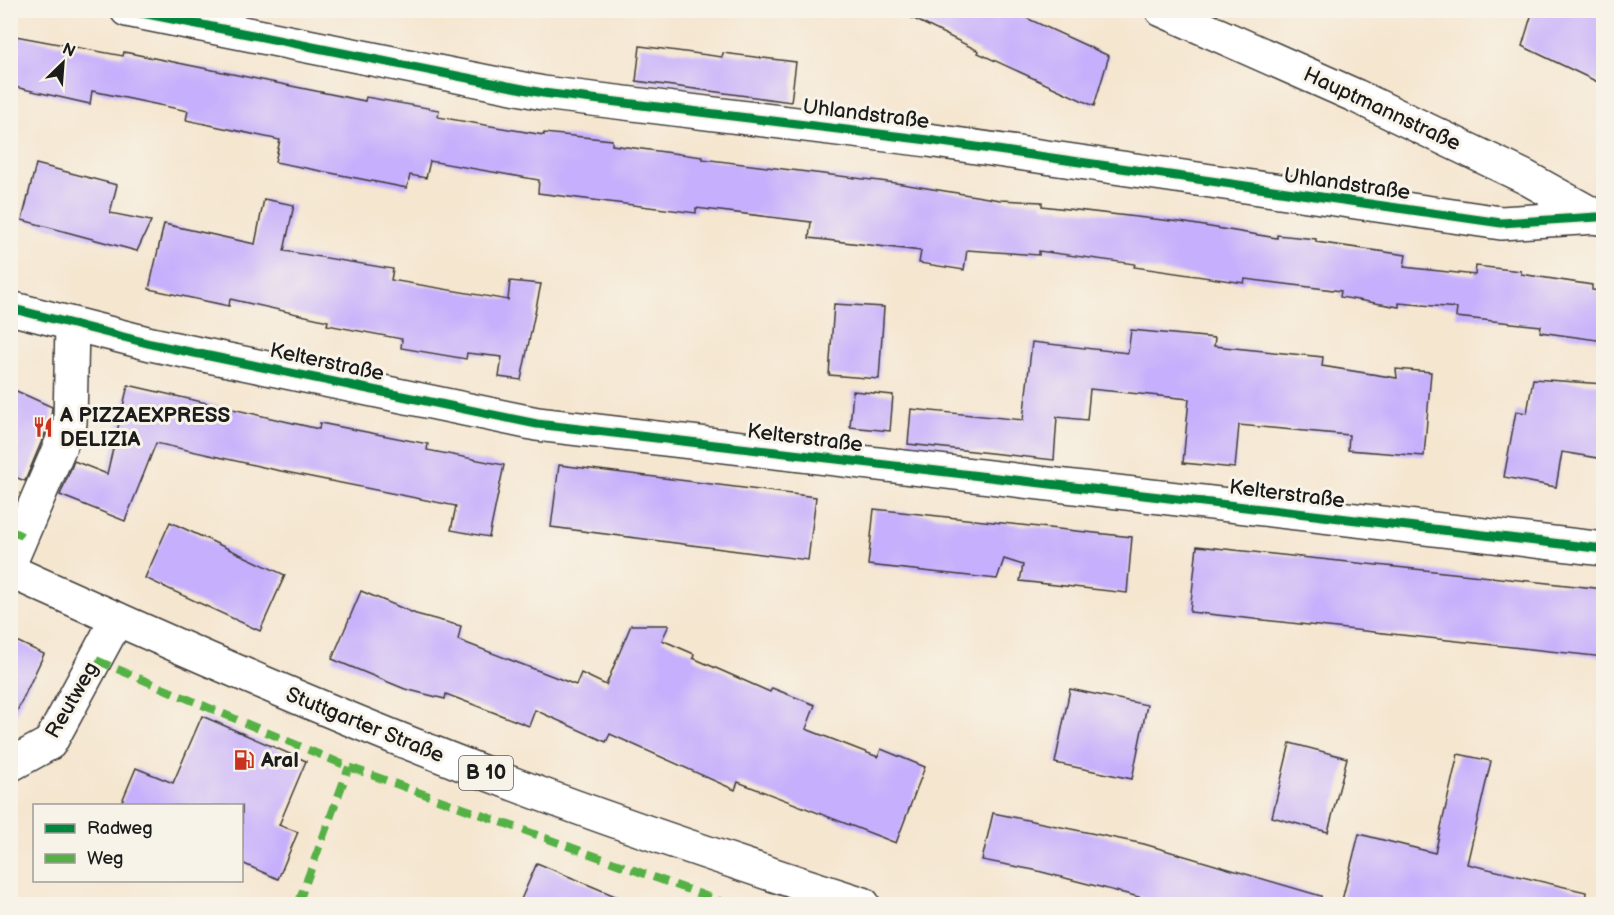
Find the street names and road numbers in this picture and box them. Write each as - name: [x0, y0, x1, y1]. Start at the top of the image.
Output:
- street label: Hauptmannstraße: [1300, 62, 1464, 156]
- street label: Uhlandstraße: [801, 94, 931, 134]
- street label: Uhlandstraße: [1282, 163, 1412, 205]
- street label: Kelterstraße: [267, 338, 387, 386]
- street label: Kelterstraße: [746, 419, 864, 457]
- street label: Kelterstraße: [1228, 475, 1346, 513]
- street label: Reutweg: [40, 657, 104, 743]
- street label: Stuttgarter Straße: [282, 682, 448, 768]
- road number: B 10: [459, 756, 513, 790]

